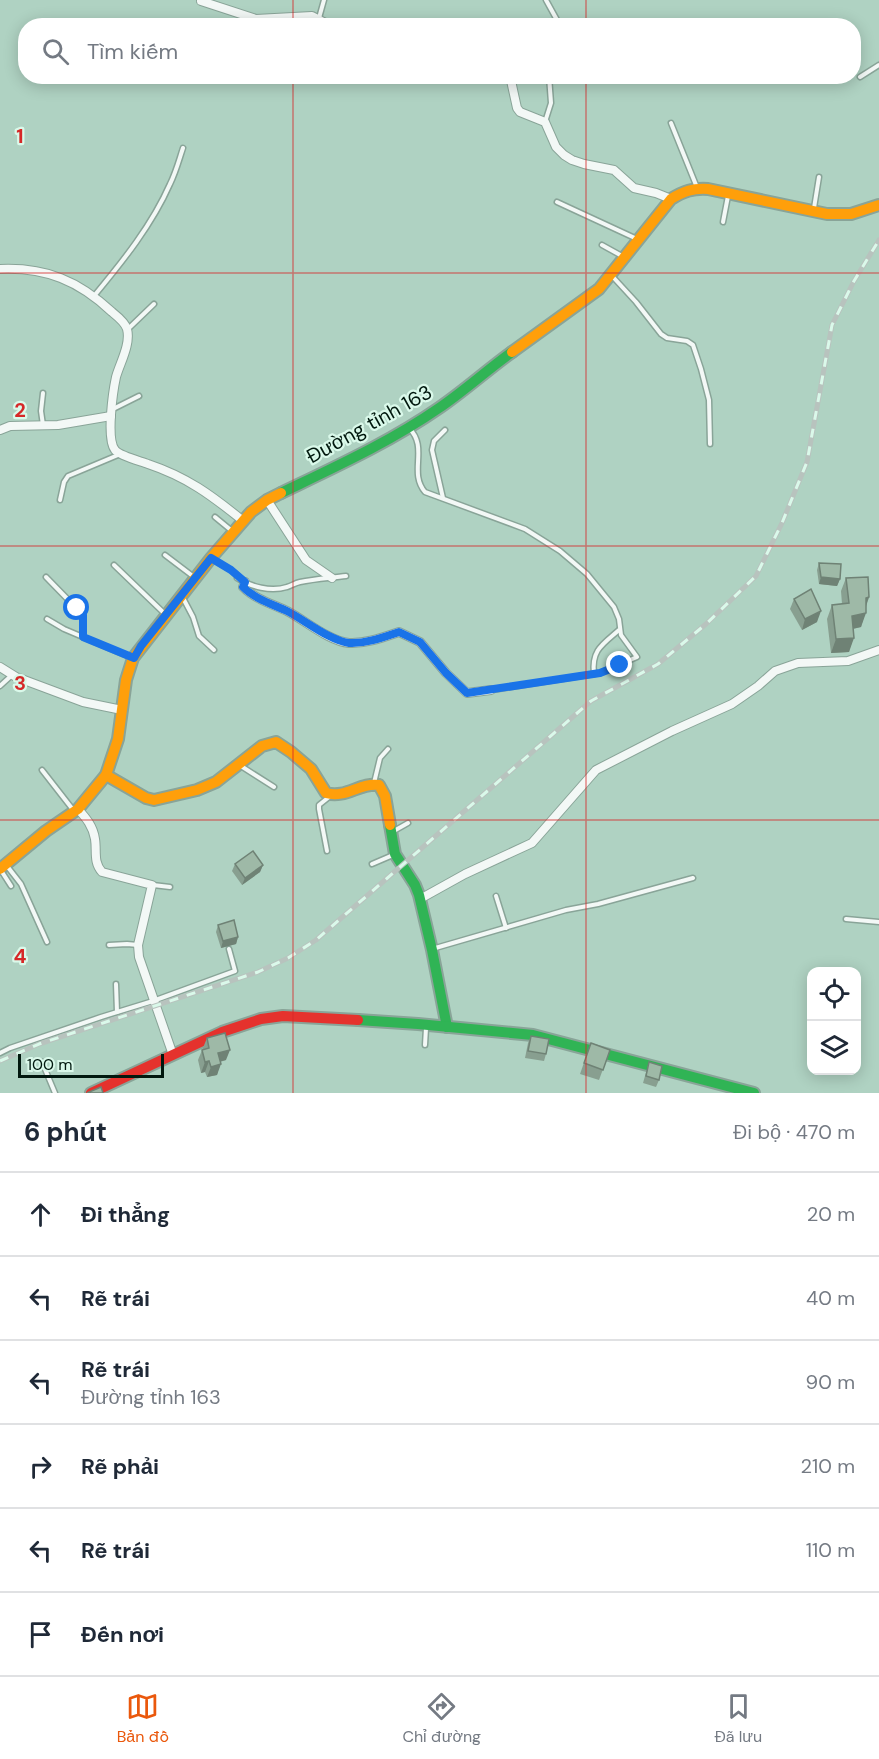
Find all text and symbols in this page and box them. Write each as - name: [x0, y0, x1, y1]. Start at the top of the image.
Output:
- search box: [18, 18, 861, 84]
- icon: search: [39, 35, 72, 68]
- text: Tìm kiếm: [87, 37, 178, 66]
- text: 1: [16, 123, 24, 149]
- street label: Đường tỉnh 163: [302, 379, 436, 469]
- text: 2: [14, 397, 26, 423]
- route start: [63, 594, 89, 620]
- route end: [606, 651, 632, 677]
- text: 3: [14, 670, 26, 696]
- text: 4: [14, 943, 27, 969]
- map controls: [807, 967, 861, 1075]
- button: locate: [807, 967, 861, 1021]
- button: layers: [807, 1021, 861, 1075]
- scale bar: [18, 1051, 164, 1078]
- text: 100 m: [27, 1054, 72, 1075]
- text: 6 phút: [24, 1115, 107, 1149]
- text: Đi bộ · 470 m: [733, 1119, 855, 1145]
- icon: ahead: [24, 1198, 57, 1231]
- text: Đi thẳng: [81, 1200, 170, 1229]
- text: 20 m: [807, 1201, 855, 1227]
- icon: left: [24, 1282, 57, 1315]
- text: Rẽ trái: [81, 1284, 150, 1313]
- text: 40 m: [806, 1285, 855, 1311]
- text: Rẽ trái: [81, 1355, 150, 1384]
- icon: left: [24, 1366, 57, 1399]
- text: 90 m: [806, 1369, 855, 1395]
- text: Đường tỉnh 163: [81, 1384, 221, 1410]
- icon: right: [24, 1450, 57, 1483]
- text: Rẽ phải: [81, 1452, 159, 1481]
- text: 210 m: [800, 1453, 855, 1479]
- icon: left: [24, 1534, 57, 1567]
- text: Rẽ trái: [81, 1536, 150, 1565]
- text: 110 m: [806, 1537, 855, 1563]
- icon: arrive: [24, 1618, 57, 1651]
- text: Đến nơi: [81, 1620, 164, 1649]
- tab: Bản đồ: [117, 1690, 169, 1747]
- tab: Chỉ đường: [402, 1690, 481, 1747]
- tab: Đã lưu: [714, 1690, 762, 1747]

